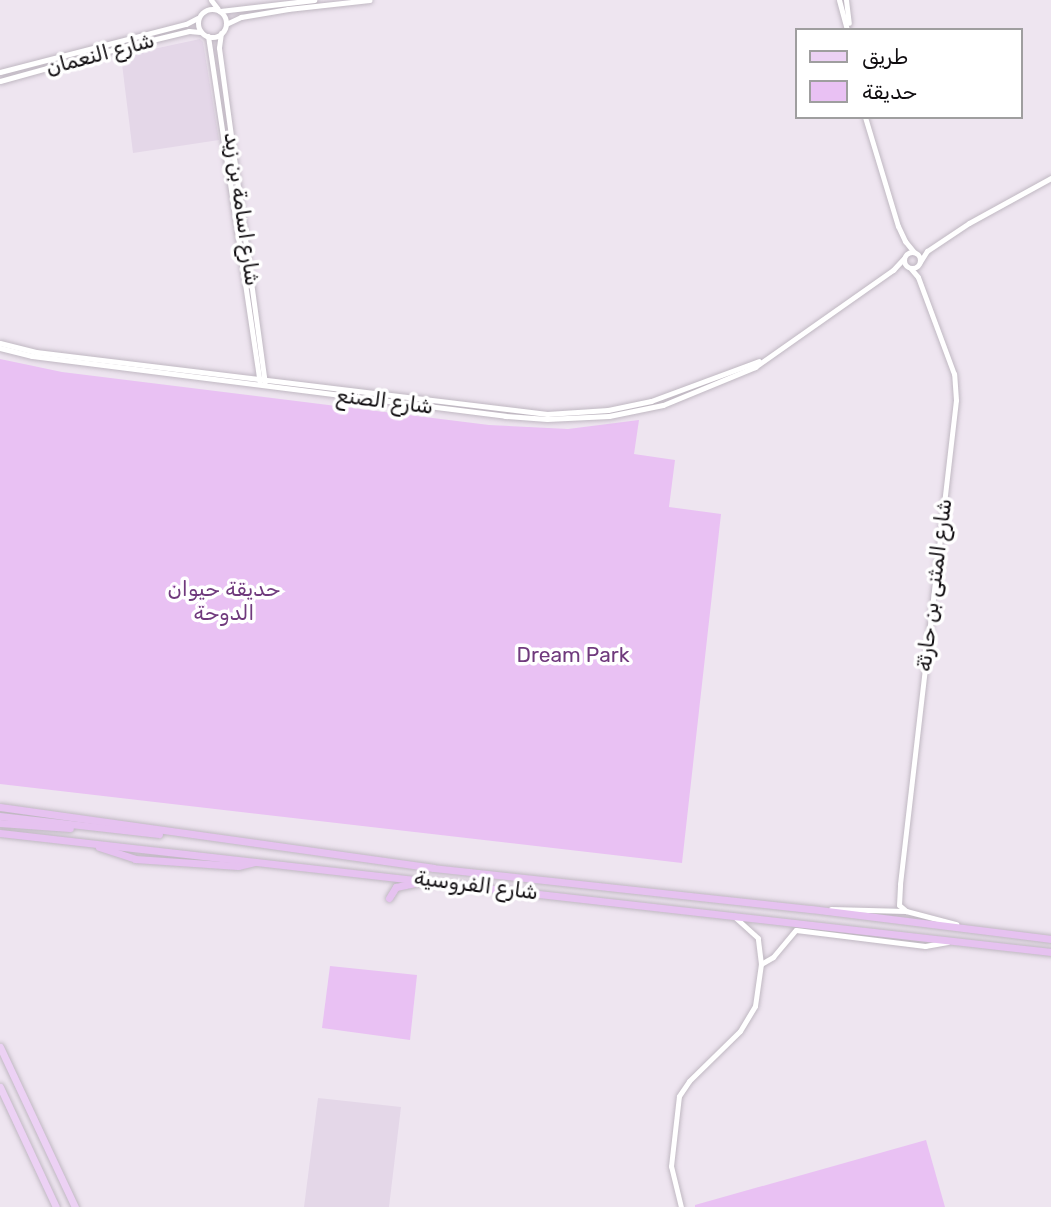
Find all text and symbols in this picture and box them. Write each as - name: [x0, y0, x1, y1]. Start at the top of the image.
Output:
- street label: شارع النعمان: [43, 27, 157, 81]
- legend: [796, 28, 1023, 119]
- text: طريق: [862, 44, 908, 69]
- text: حديقة: [862, 79, 917, 104]
- street label: شارع اسامة بن زيد: [219, 131, 265, 287]
- street label: شارع الصنع: [335, 383, 435, 419]
- street label: شارع المثنى بن حارثة: [911, 497, 957, 673]
- park label: حديقة حيوان الدوحة: [168, 576, 280, 626]
- park label: Dream Park: [516, 642, 630, 668]
- street label: شارع الفروسية: [413, 865, 539, 905]

